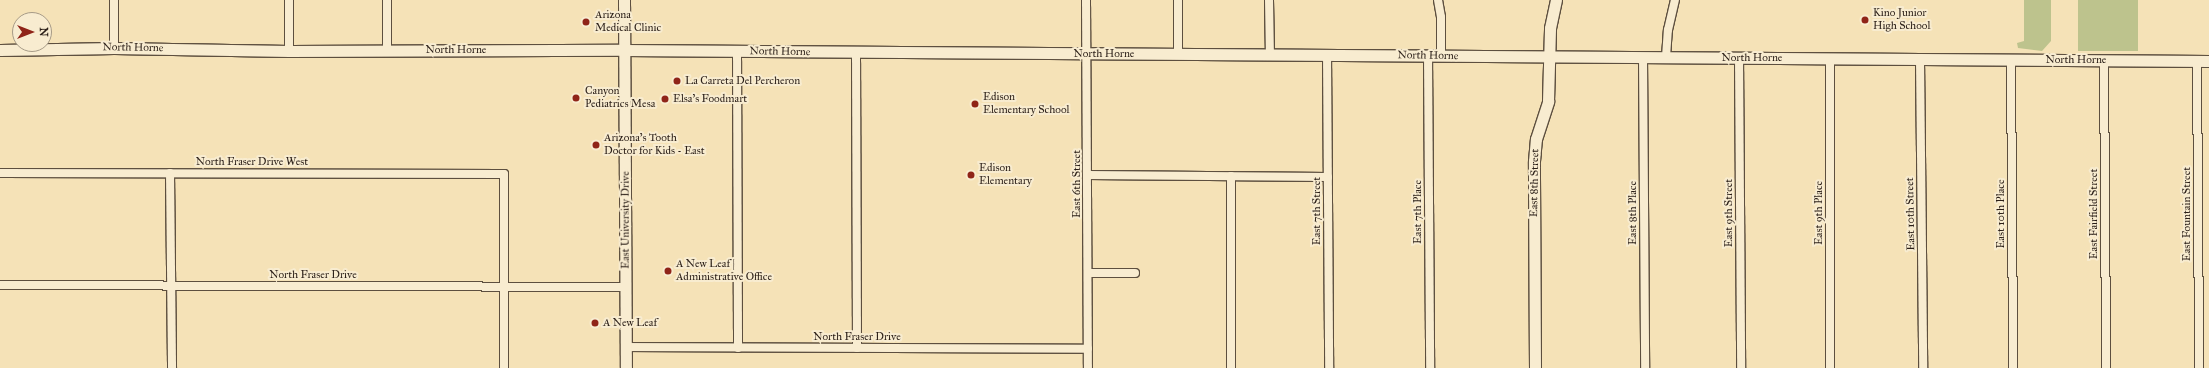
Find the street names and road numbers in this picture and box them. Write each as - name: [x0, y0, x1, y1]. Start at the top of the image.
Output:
- street label: North Horne: [102, 41, 164, 55]
- street label: North Horne: [426, 43, 486, 57]
- street label: North Horne: [749, 45, 811, 59]
- street label: North Horne: [1074, 47, 1134, 61]
- street label: North Horne: [1397, 49, 1459, 63]
- street label: North Horne: [1722, 51, 1782, 65]
- street label: North Horne: [2046, 53, 2106, 67]
- street label: East 8th Street: [1528, 149, 1542, 217]
- street label: East 6th Street: [1070, 150, 1084, 218]
- street label: North Fraser Drive West: [196, 155, 308, 169]
- street label: East Fountain Street: [2180, 167, 2194, 261]
- street label: East Fairfield Street: [2087, 169, 2101, 259]
- street label: East University Drive: [619, 171, 633, 269]
- street label: East 7th Street: [1310, 177, 1324, 245]
- street label: East 10th Street: [1904, 177, 1918, 251]
- street label: East 9th Street: [1722, 179, 1736, 247]
- street label: East 10th Place: [1994, 179, 2008, 249]
- street label: East 7th Place: [1411, 180, 1425, 244]
- street label: East 8th Place: [1626, 181, 1640, 245]
- street label: East 9th Place: [1812, 181, 1826, 245]
- street label: North Fraser Drive: [269, 268, 357, 282]
- street label: North Fraser Drive: [813, 330, 901, 344]

